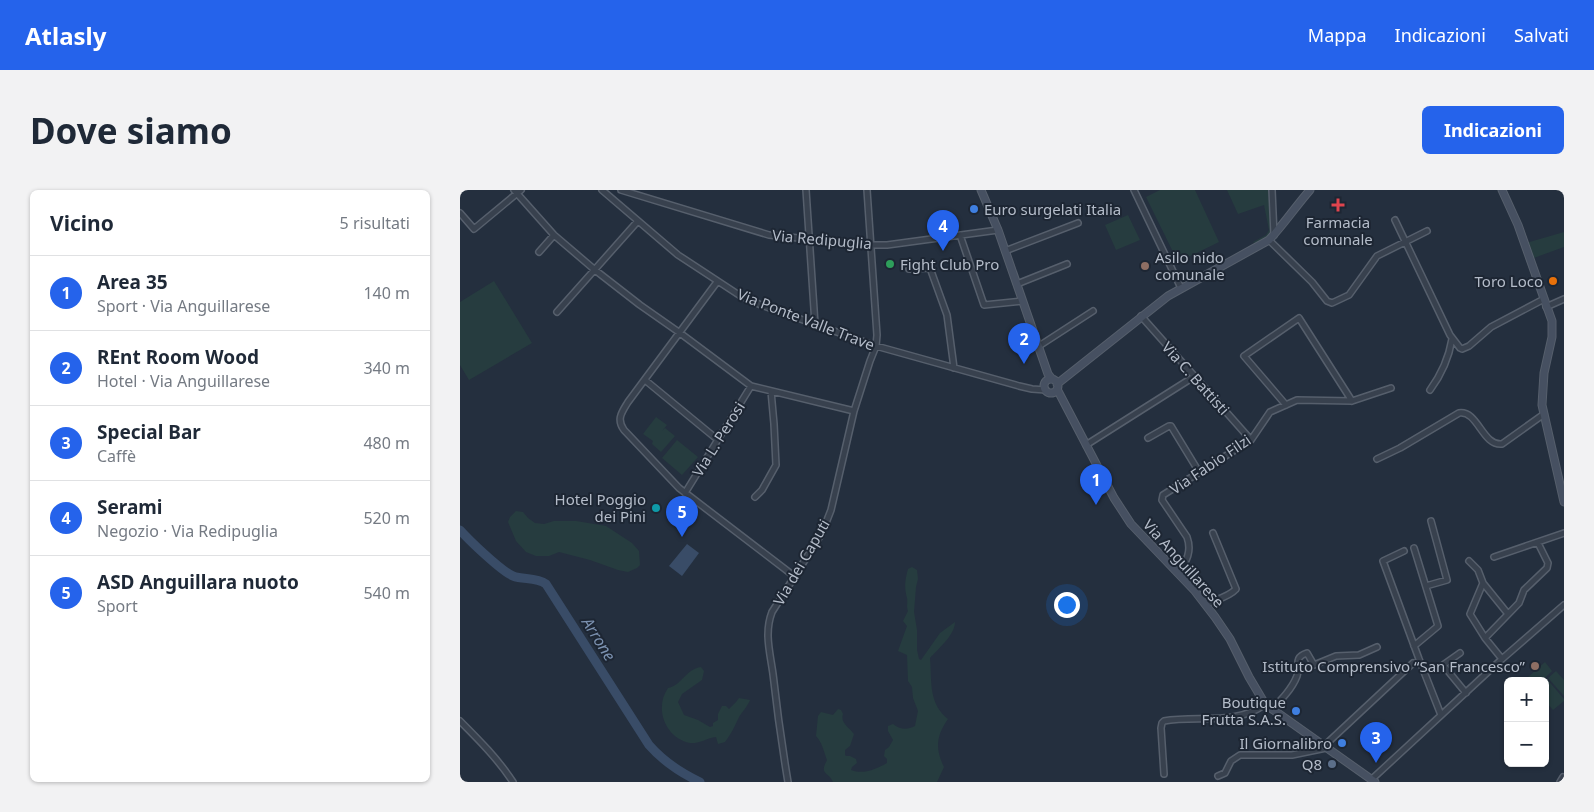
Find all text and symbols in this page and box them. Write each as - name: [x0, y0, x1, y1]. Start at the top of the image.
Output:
- text: Atlasly: [25, 19, 106, 52]
- text: Mappa: [1308, 23, 1367, 47]
- text: Indicazioni: [1395, 23, 1486, 47]
- text: Salvati: [1514, 23, 1569, 47]
- button: Indicazioni: [1422, 106, 1564, 154]
- text: Dove siamo: [30, 107, 232, 154]
- place label: Euro surgelati Italia: [984, 199, 1121, 219]
- marker: Farmacia comunale: [1332, 199, 1344, 211]
- marker: Euro surgelati Italia: [968, 203, 980, 215]
- text: Vicino: [50, 209, 114, 237]
- pin: 4: [927, 210, 959, 251]
- text: 5 risultati: [340, 212, 410, 234]
- place label: Farmacia comunale: [1303, 212, 1373, 249]
- street label: Via Redipuglia: [771, 225, 873, 253]
- place label: Asilo nido comunale: [1155, 247, 1225, 284]
- place label: Fight Club Pro: [900, 254, 999, 274]
- marker: Fight Club Pro: [884, 258, 896, 270]
- marker: Asilo nido comunale: [1139, 260, 1151, 272]
- text: Area 35: [97, 269, 168, 295]
- place label: Toro Loco: [1475, 271, 1543, 291]
- marker: Toro Loco: [1547, 275, 1559, 287]
- text: 1: [61, 282, 71, 304]
- text: 140 m: [363, 282, 410, 304]
- street label: Via Ponte Valle Trave: [734, 284, 878, 354]
- text: Sport · Via Anguillarese: [97, 295, 270, 317]
- pin: 2: [1008, 323, 1040, 364]
- street label: Via C. Battisti: [1158, 337, 1234, 419]
- text: REnt Room Wood: [97, 344, 259, 370]
- text: 2: [61, 357, 71, 379]
- text: 340 m: [363, 357, 410, 379]
- text: Hotel · Via Anguillarese: [97, 370, 270, 392]
- street label: Via L. Perosi: [687, 398, 749, 480]
- text: Special Bar: [97, 419, 201, 445]
- street label: Via Fabio Filzi: [1165, 429, 1255, 499]
- text: 3: [61, 432, 71, 454]
- text: 480 m: [363, 432, 410, 454]
- text: Caffè: [97, 445, 136, 467]
- pin: 1: [1080, 464, 1112, 505]
- place label: Hotel Poggio dei Pini: [555, 489, 646, 526]
- text: Serami: [97, 494, 163, 520]
- pin: 5: [666, 496, 698, 537]
- marker: Hotel Poggio dei Pini: [650, 502, 662, 514]
- text: 4: [61, 507, 71, 529]
- text: 520 m: [363, 507, 410, 529]
- street label: Via Anguillarese: [1139, 514, 1229, 612]
- street label: Via dei Caputi: [768, 515, 834, 609]
- text: Negozio · Via Redipuglia: [97, 520, 278, 542]
- text: ASD Anguillara nuoto: [97, 569, 299, 595]
- text: 5: [61, 582, 71, 604]
- text: 540 m: [363, 582, 410, 604]
- your location: [1054, 592, 1080, 618]
- text: Sport: [97, 595, 138, 617]
- water label: Arrone: [577, 612, 621, 665]
- place label: Istituto Comprensivo “San Francesco”: [1262, 656, 1526, 676]
- marker: Istituto Comprensivo “San Francesco”: [1529, 660, 1541, 672]
- map controls: [1504, 677, 1549, 767]
- button: +: [1504, 677, 1549, 722]
- place label: Boutique Frutta S.A.S.: [1201, 692, 1286, 729]
- marker: Boutique Frutta S.A.S.: [1290, 705, 1302, 717]
- pin: 3: [1360, 722, 1392, 763]
- button: −: [1504, 722, 1549, 767]
- place label: Il Giornalibro: [1239, 733, 1332, 753]
- marker: Il Giornalibro: [1336, 737, 1348, 749]
- place label: Q8: [1302, 754, 1322, 774]
- marker: Q8: [1326, 758, 1338, 770]

